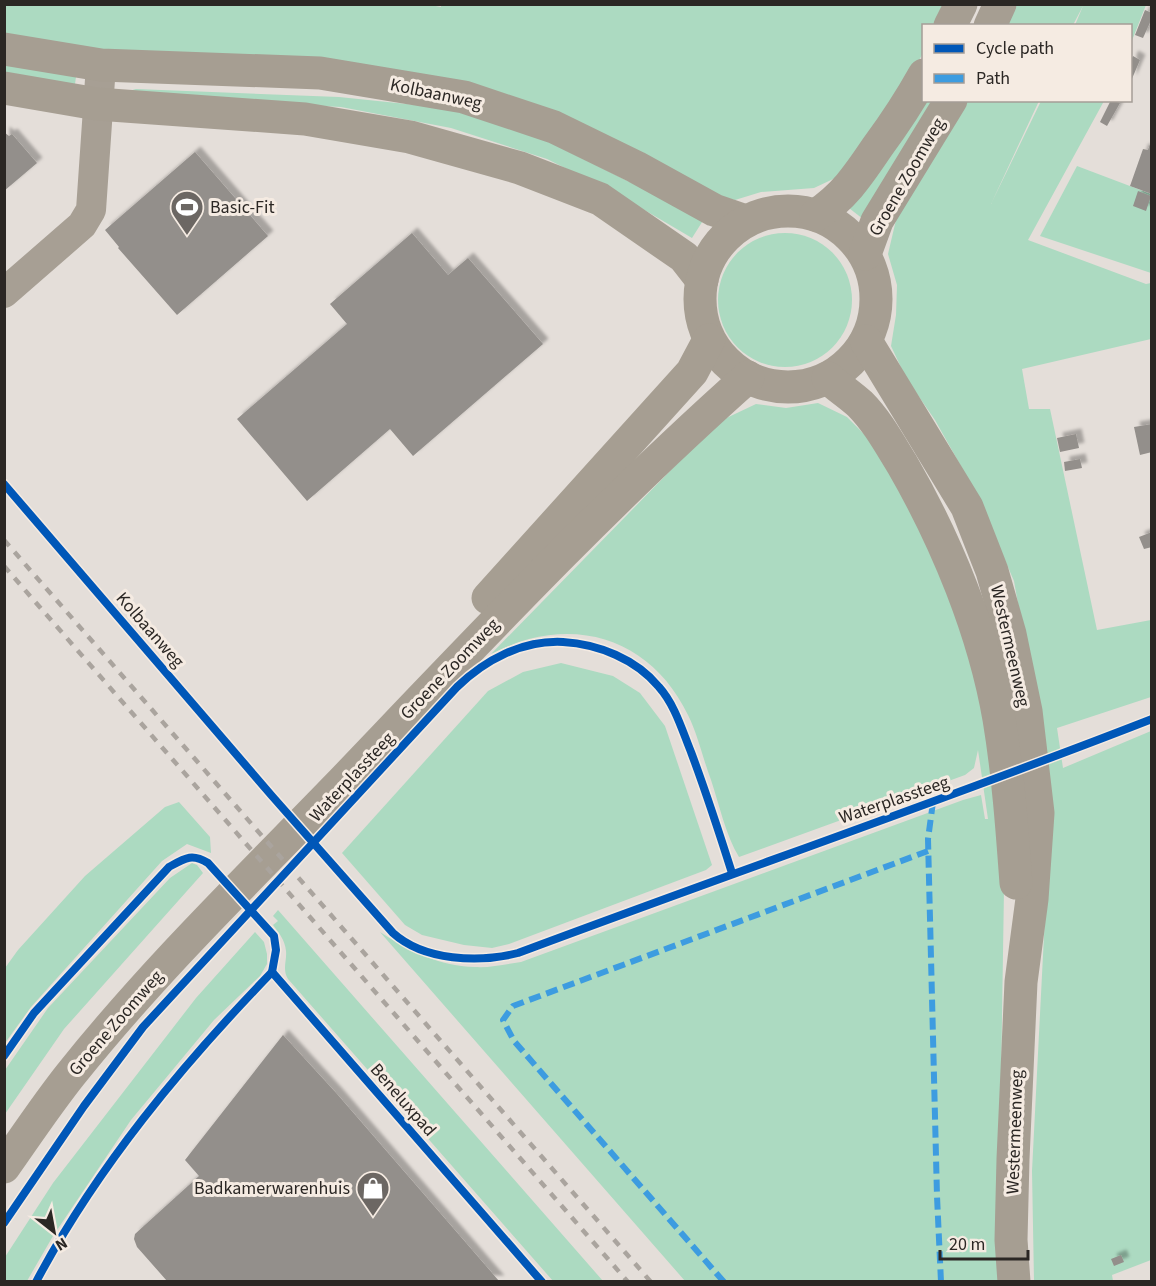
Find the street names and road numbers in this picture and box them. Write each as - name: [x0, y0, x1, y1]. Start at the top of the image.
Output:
- street label: Kolbaanweg: [388, 72, 484, 116]
- street label: Groene Zoomweg: [863, 113, 951, 241]
- street label: Westermeenweg: [984, 582, 1036, 710]
- street label: Kolbaanweg: [110, 587, 190, 673]
- street label: Groene Zoomweg: [395, 613, 505, 725]
- street label: Waterplassteeg: [304, 727, 400, 827]
- street label: Waterplassteeg: [836, 770, 952, 830]
- street label: Groene Zoomweg: [63, 965, 169, 1081]
- street label: Beneluxpad: [364, 1058, 442, 1142]
- street label: Westermeenweg: [1000, 1069, 1030, 1195]

